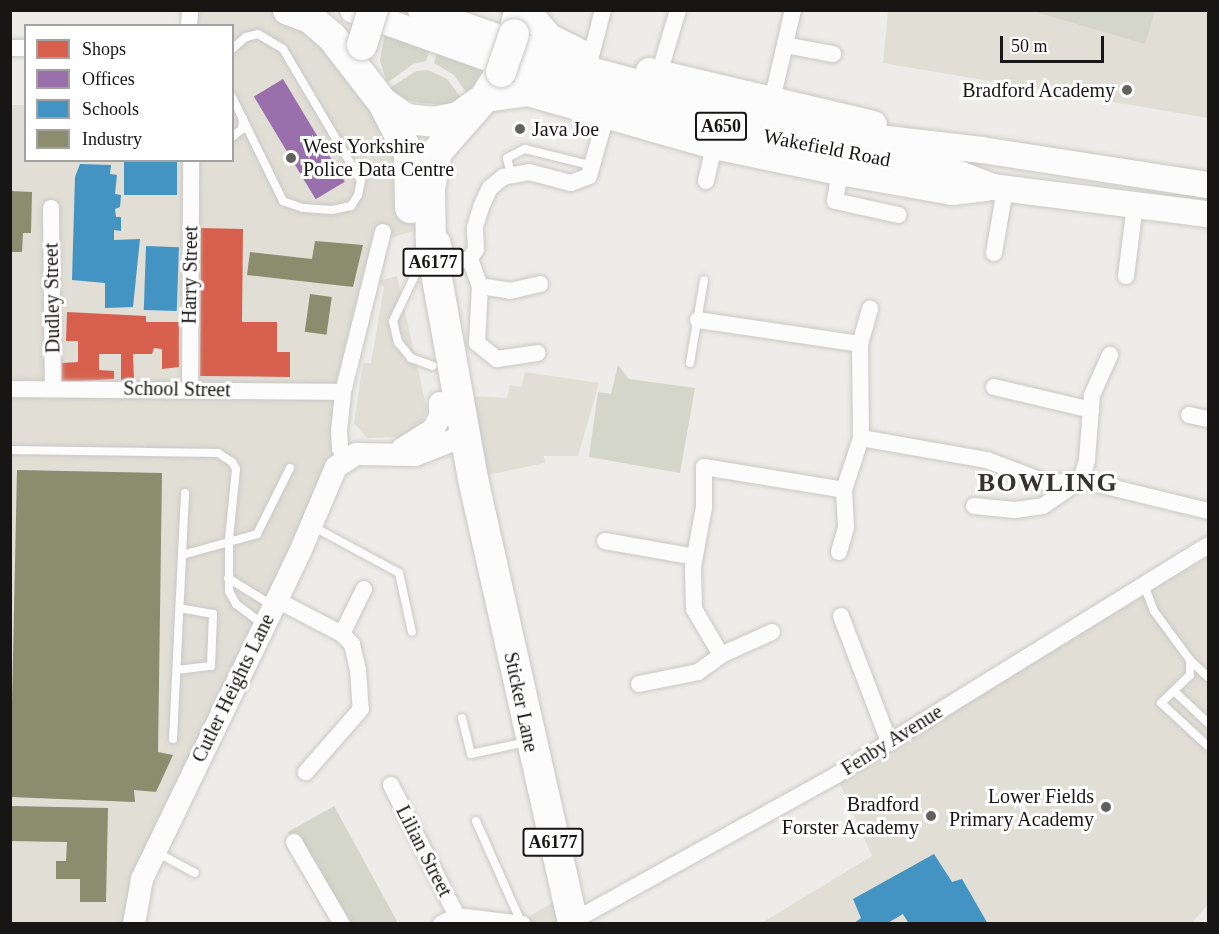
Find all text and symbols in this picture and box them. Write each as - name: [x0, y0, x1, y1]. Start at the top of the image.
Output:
- legend: [24, 24, 234, 162]
- scale bar: [1003, 24, 1106, 62]
- text: 50 m: [1011, 36, 1048, 56]
- text: Shops: [82, 39, 126, 59]
- text: Offices: [82, 69, 135, 89]
- place label: Bradford Academy: [961, 78, 1115, 102]
- marker: Bradford Academy: [1120, 83, 1134, 97]
- text: Schools: [82, 99, 139, 119]
- road number: A650: [694, 111, 748, 141]
- place label: Java Joe: [532, 117, 599, 141]
- marker: Java Joe: [513, 122, 527, 136]
- street label: Wakefield Road: [761, 124, 893, 172]
- text: Industry: [82, 129, 142, 149]
- place label: West Yorkshire Police Data Centre: [303, 134, 454, 181]
- marker: West Yorkshire Police Data Centre: [284, 151, 298, 165]
- street label: Harry Street: [177, 226, 203, 324]
- street label: Dudley Street: [39, 243, 65, 353]
- road number: A6177: [402, 247, 464, 277]
- street label: School Street: [123, 376, 231, 402]
- district label: BOWLING: [978, 467, 1118, 499]
- street label: Cutler Heights Lane: [187, 610, 279, 766]
- street label: Sticker Lane: [499, 650, 543, 754]
- street label: Fenby Avenue: [837, 699, 947, 781]
- place label: Lower Fields Primary Academy: [948, 784, 1094, 831]
- place label: Bradford Forster Academy: [781, 792, 919, 839]
- marker: Lower Fields Primary Academy: [1099, 800, 1113, 814]
- street label: Lilian Street: [391, 801, 457, 901]
- marker: Bradford Forster Academy: [924, 809, 938, 823]
- road number: A6177: [522, 827, 584, 857]

